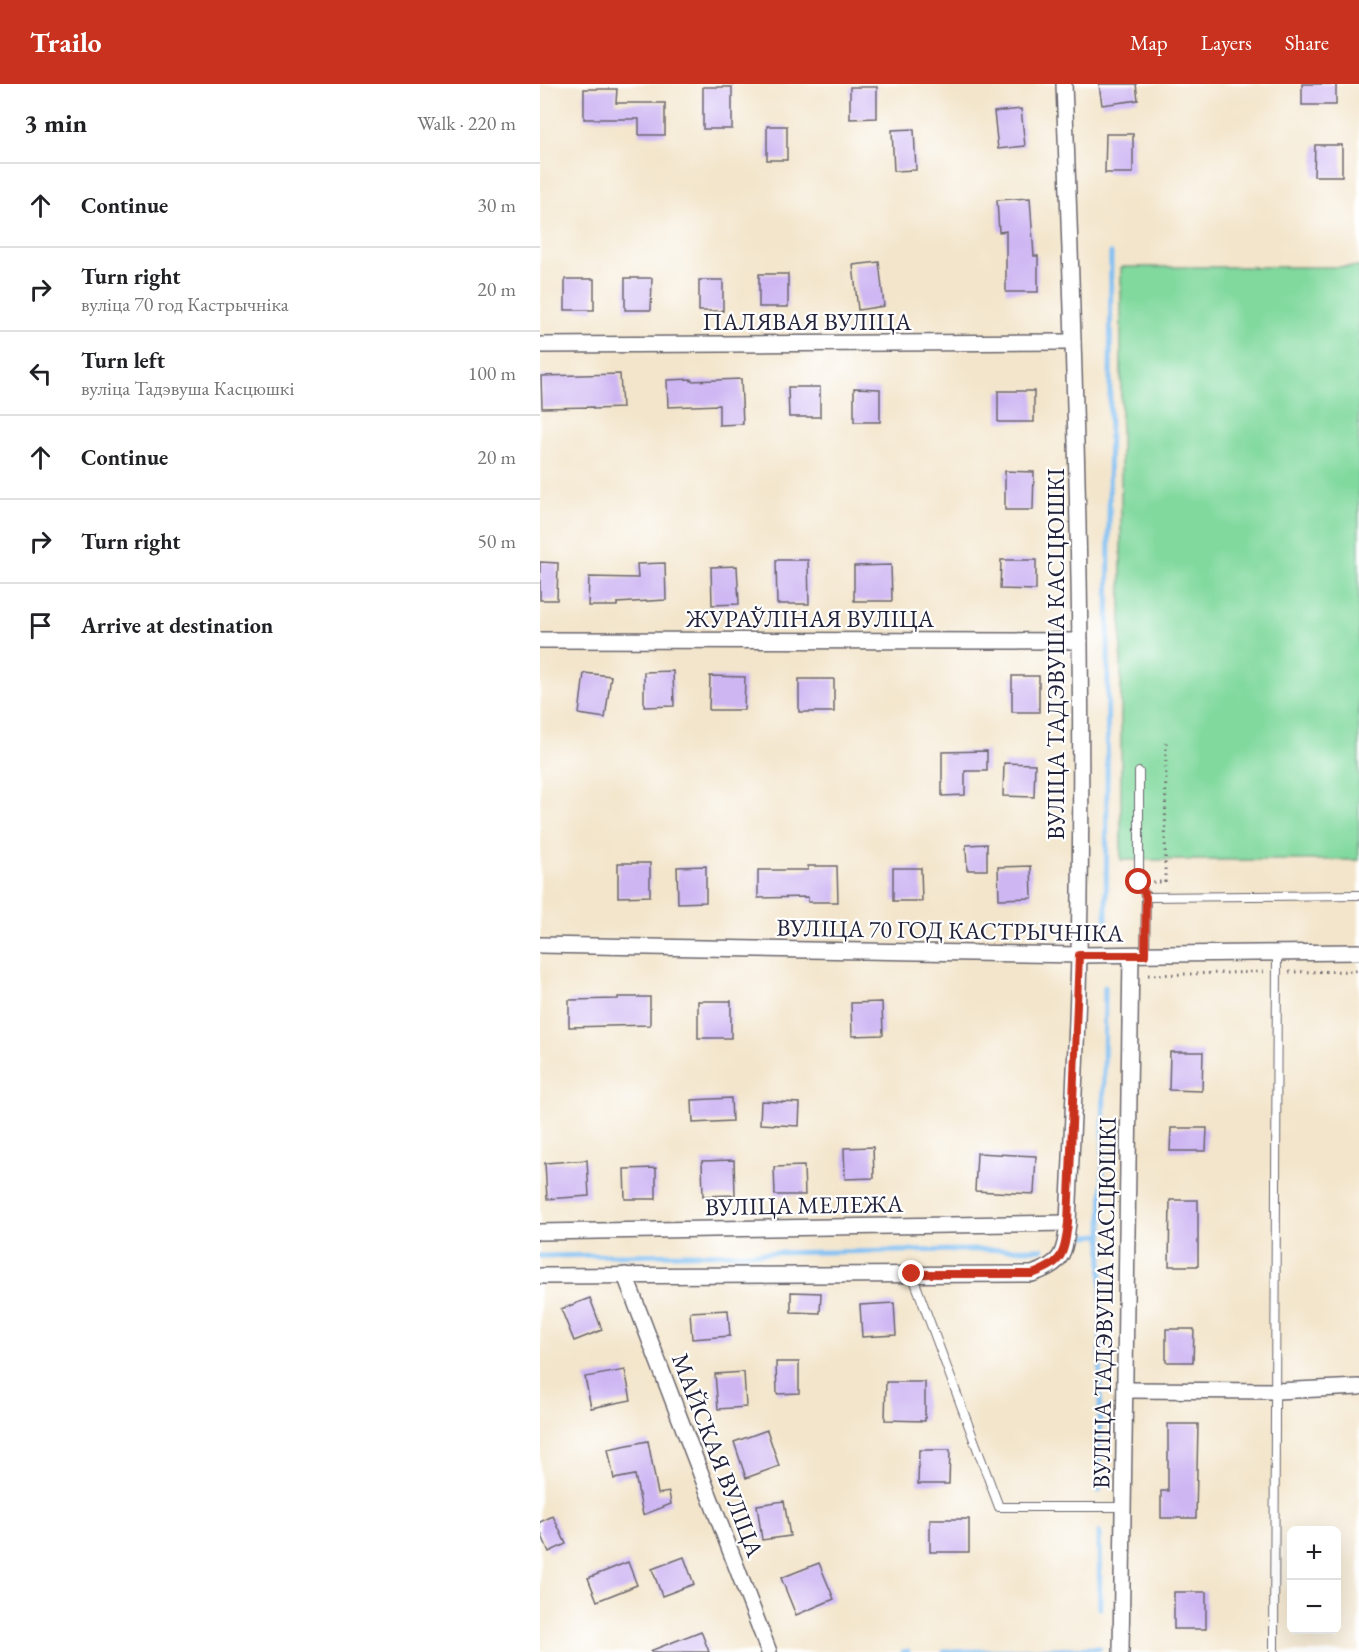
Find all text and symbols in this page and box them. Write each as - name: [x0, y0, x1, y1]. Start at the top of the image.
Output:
- text: Trailo: [30, 24, 102, 60]
- text: Map: [1130, 29, 1168, 56]
- text: Layers: [1201, 29, 1252, 56]
- text: Share: [1285, 29, 1329, 56]
- text: 3 min: [24, 106, 87, 140]
- text: Walk · 220 m: [417, 110, 516, 136]
- icon: ahead: [24, 189, 57, 222]
- text: Continue: [81, 191, 168, 220]
- text: 30 m: [477, 192, 516, 218]
- text: Turn right: [81, 262, 180, 291]
- icon: right: [24, 273, 57, 306]
- text: 20 m: [477, 276, 516, 302]
- text: вуліца 70 год Кастрычніка: [81, 291, 289, 317]
- street label: ПАЛЯВАЯ ВУЛІЦА: [702, 306, 912, 337]
- text: Turn left: [81, 346, 165, 375]
- icon: left: [24, 357, 57, 390]
- text: 100 m: [468, 360, 516, 386]
- text: вуліца Тадэвуша Касцюшкі: [81, 375, 294, 401]
- icon: ahead: [24, 441, 57, 474]
- text: Continue: [81, 443, 168, 472]
- text: 20 m: [477, 444, 516, 470]
- street label: ВУЛІЦА ТАДЭВУША КАСЦЮШКІ: [1040, 468, 1071, 840]
- icon: right: [24, 525, 57, 558]
- text: Turn right: [81, 527, 180, 556]
- text: 50 m: [477, 528, 516, 554]
- street label: ЖУРАЎЛІНАЯ ВУЛІЦА: [685, 603, 935, 634]
- icon: arrive: [24, 609, 57, 642]
- text: Arrive at destination: [81, 611, 273, 640]
- route start: [1125, 868, 1151, 894]
- street label: ВУЛІЦА 70 ГОД КАСТРЫЧНІКА: [776, 911, 1124, 949]
- street label: ВУЛІЦА ТАДЭВУША КАСЦЮШКІ: [1085, 1117, 1123, 1489]
- street label: ВУЛІЦА МЕЛЕЖА: [704, 1188, 904, 1222]
- route end: [898, 1260, 924, 1286]
- street label: МАЙСКАЯ ВУЛІЦА: [665, 1349, 771, 1562]
- map controls: [1287, 1526, 1341, 1634]
- button: +: [1287, 1526, 1341, 1580]
- button: −: [1287, 1580, 1341, 1634]

